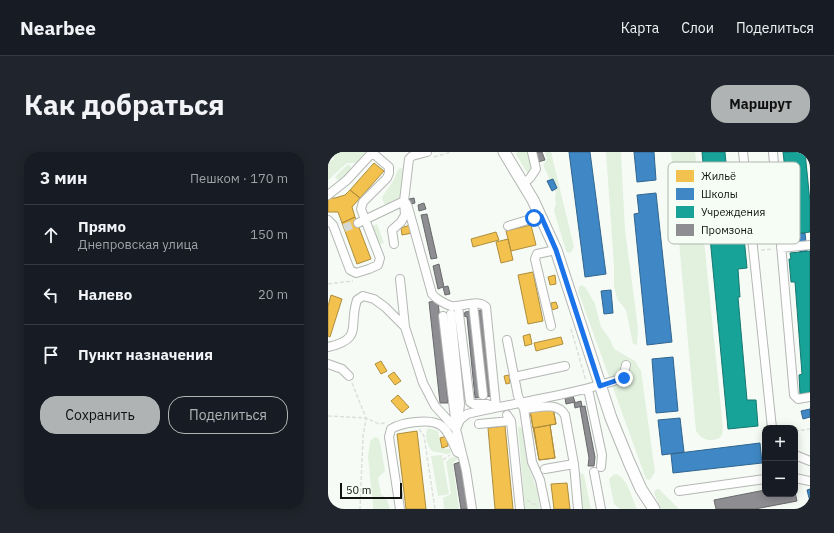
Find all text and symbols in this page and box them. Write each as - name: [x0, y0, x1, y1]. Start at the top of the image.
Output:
- text: Nearbee: [20, 16, 96, 40]
- text: Карта: [621, 19, 659, 37]
- text: Слои: [681, 19, 714, 37]
- text: Поделиться: [736, 19, 814, 37]
- button: Маршрут: [711, 85, 810, 123]
- text: Как добраться: [24, 86, 225, 123]
- legend: [668, 162, 800, 244]
- text: 3 мин: [40, 167, 87, 189]
- text: Жильё: [701, 169, 736, 183]
- text: Пешком · 170 m: [190, 170, 288, 187]
- text: Школы: [701, 187, 738, 201]
- text: Учреждения: [701, 205, 765, 219]
- route start: [525, 209, 543, 227]
- text: Прямо: [78, 217, 126, 236]
- text: Промзона: [701, 223, 753, 237]
- icon: ahead: [40, 224, 62, 246]
- text: 150 m: [250, 226, 288, 243]
- text: Днепровская улица: [78, 236, 198, 253]
- icon: left: [40, 284, 62, 306]
- text: Налево: [78, 285, 132, 304]
- text: 20 m: [258, 286, 288, 303]
- icon: arrive: [40, 344, 62, 366]
- text: Пункт назначения: [78, 345, 213, 364]
- route end: [615, 369, 633, 387]
- button: Сохранить: [40, 396, 160, 434]
- button: Поделиться: [168, 396, 288, 434]
- map controls: [762, 425, 798, 497]
- button: +: [762, 425, 798, 461]
- button: −: [762, 461, 798, 497]
- scale bar: [340, 481, 402, 500]
- text: 50 m: [346, 483, 371, 497]

